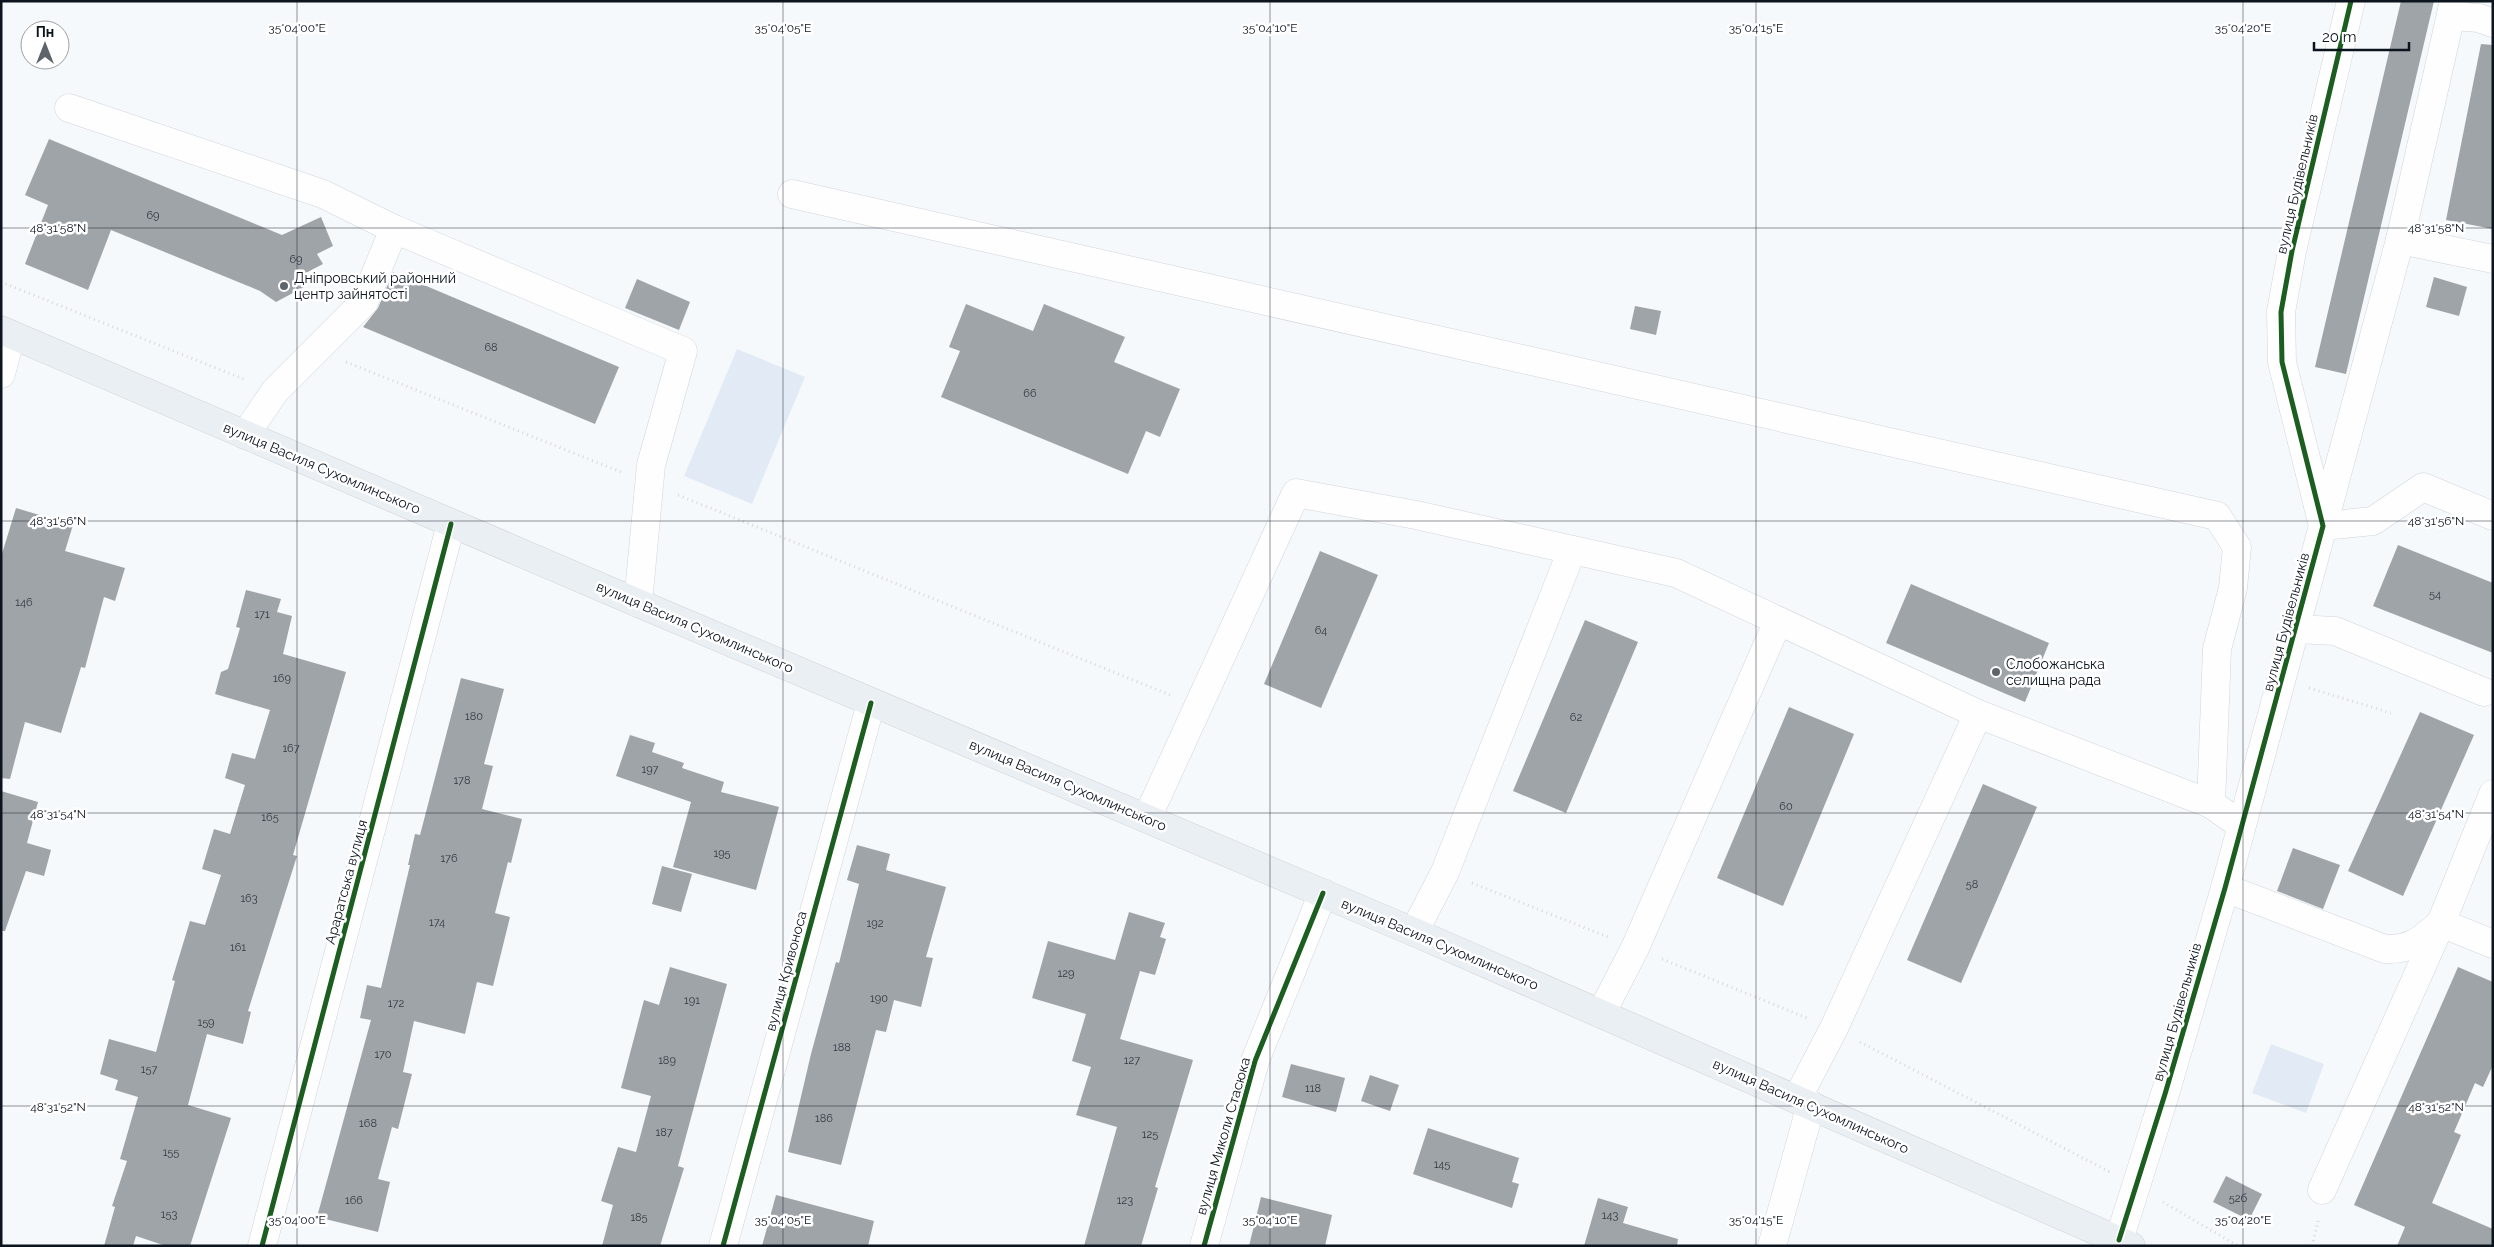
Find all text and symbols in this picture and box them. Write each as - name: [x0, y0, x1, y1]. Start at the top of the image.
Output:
- north arrow: [20, 20, 70, 70]
- scale bar: [2314, 20, 2409, 52]
- text: 35°04'00"E: [268, 21, 326, 35]
- text: 35°04'05"E: [755, 21, 811, 35]
- text: 35°04'10"E: [1242, 21, 1298, 35]
- text: 35°04'15"E: [1729, 21, 1783, 35]
- text: 35°04'20"E: [2215, 21, 2271, 35]
- text: Пн: [36, 24, 54, 40]
- text: 20 m: [2322, 28, 2357, 46]
- street label: вулиця Будівельників: [2273, 113, 2321, 255]
- house number: 69: [146, 209, 160, 222]
- text: 48°31'58"N: [30, 221, 86, 235]
- text: 48°31'58"N: [2408, 221, 2464, 235]
- house number: 69: [289, 253, 303, 266]
- place label: Дніпровський районний центр зайнятості: [294, 270, 456, 302]
- marker: Дніпровський районний центр зайнятості: [278, 280, 290, 292]
- house number: 68: [484, 341, 498, 354]
- house number: 66: [1023, 387, 1037, 400]
- street label: вулиця Василя Сухомлинського: [221, 419, 423, 517]
- text: 48°31'56"N: [30, 514, 86, 528]
- text: 48°31'56"N: [2408, 514, 2464, 528]
- street label: вулиця Будівельників: [2260, 551, 2312, 693]
- street label: вулиця Василя Сухомлинського: [594, 578, 796, 676]
- house number: 54: [2429, 588, 2441, 601]
- house number: 146: [15, 596, 33, 609]
- house number: 171: [254, 608, 270, 621]
- house number: 64: [1315, 624, 1327, 637]
- place label: Слобожанська селищна рада: [2006, 656, 2105, 688]
- marker: Слобожанська селищна рада: [1990, 666, 2002, 678]
- house number: 169: [273, 672, 291, 685]
- house number: 180: [465, 710, 483, 723]
- house number: 62: [1570, 711, 1582, 724]
- street label: вулиця Василя Сухомлинського: [967, 736, 1169, 834]
- house number: 167: [282, 742, 300, 755]
- house number: 197: [642, 763, 659, 776]
- house number: 178: [453, 774, 471, 787]
- house number: 60: [1779, 800, 1793, 813]
- text: 48°31'54"N: [30, 807, 86, 821]
- text: 48°31'54"N: [2408, 807, 2464, 821]
- house number: 165: [261, 811, 279, 824]
- street label: Араратська вулиця: [322, 818, 370, 946]
- house number: 195: [713, 847, 731, 860]
- house number: 176: [440, 852, 458, 865]
- house number: 58: [1966, 878, 1978, 891]
- house number: 163: [240, 892, 258, 905]
- street label: вулиця Василя Сухомлинського: [1339, 895, 1541, 993]
- street label: вулиця Кривоноса: [762, 909, 810, 1033]
- house number: 174: [429, 916, 445, 929]
- house number: 192: [867, 917, 884, 930]
- house number: 161: [230, 941, 246, 954]
- street label: вулиця Будівельників: [2150, 941, 2204, 1083]
- house number: 129: [1058, 967, 1074, 980]
- house number: 190: [870, 992, 888, 1005]
- house number: 191: [684, 994, 700, 1007]
- house number: 172: [388, 997, 404, 1010]
- house number: 159: [197, 1016, 215, 1029]
- house number: 188: [833, 1041, 851, 1054]
- house number: 170: [374, 1048, 392, 1061]
- house number: 189: [658, 1054, 676, 1067]
- house number: 127: [1124, 1054, 1140, 1067]
- street label: вулиця Миколи Стасюка: [1193, 1055, 1253, 1217]
- street label: вулиця Василя Сухомлинського: [1711, 1055, 1911, 1157]
- house number: 157: [141, 1063, 157, 1076]
- house number: 118: [1305, 1082, 1321, 1095]
- text: 48°31'52"N: [30, 1100, 86, 1114]
- text: 48°31'52"N: [2408, 1100, 2464, 1114]
- house number: 186: [815, 1112, 833, 1125]
- house number: 168: [359, 1117, 377, 1130]
- house number: 187: [655, 1126, 673, 1139]
- house number: 125: [1142, 1128, 1158, 1141]
- house number: 155: [163, 1146, 179, 1159]
- house number: 145: [1434, 1158, 1450, 1171]
- house number: 52б: [2229, 1192, 2248, 1205]
- house number: 166: [345, 1194, 363, 1207]
- house number: 123: [1117, 1194, 1133, 1207]
- house number: 153: [161, 1208, 177, 1221]
- house number: 143: [1602, 1209, 1618, 1222]
- house number: 185: [630, 1211, 648, 1224]
- text: 35°04'00"E: [268, 1213, 326, 1227]
- text: 35°04'05"E: [755, 1213, 811, 1227]
- text: 35°04'10"E: [1242, 1213, 1298, 1227]
- text: 35°04'15"E: [1729, 1213, 1783, 1227]
- text: 35°04'20"E: [2215, 1213, 2271, 1227]

